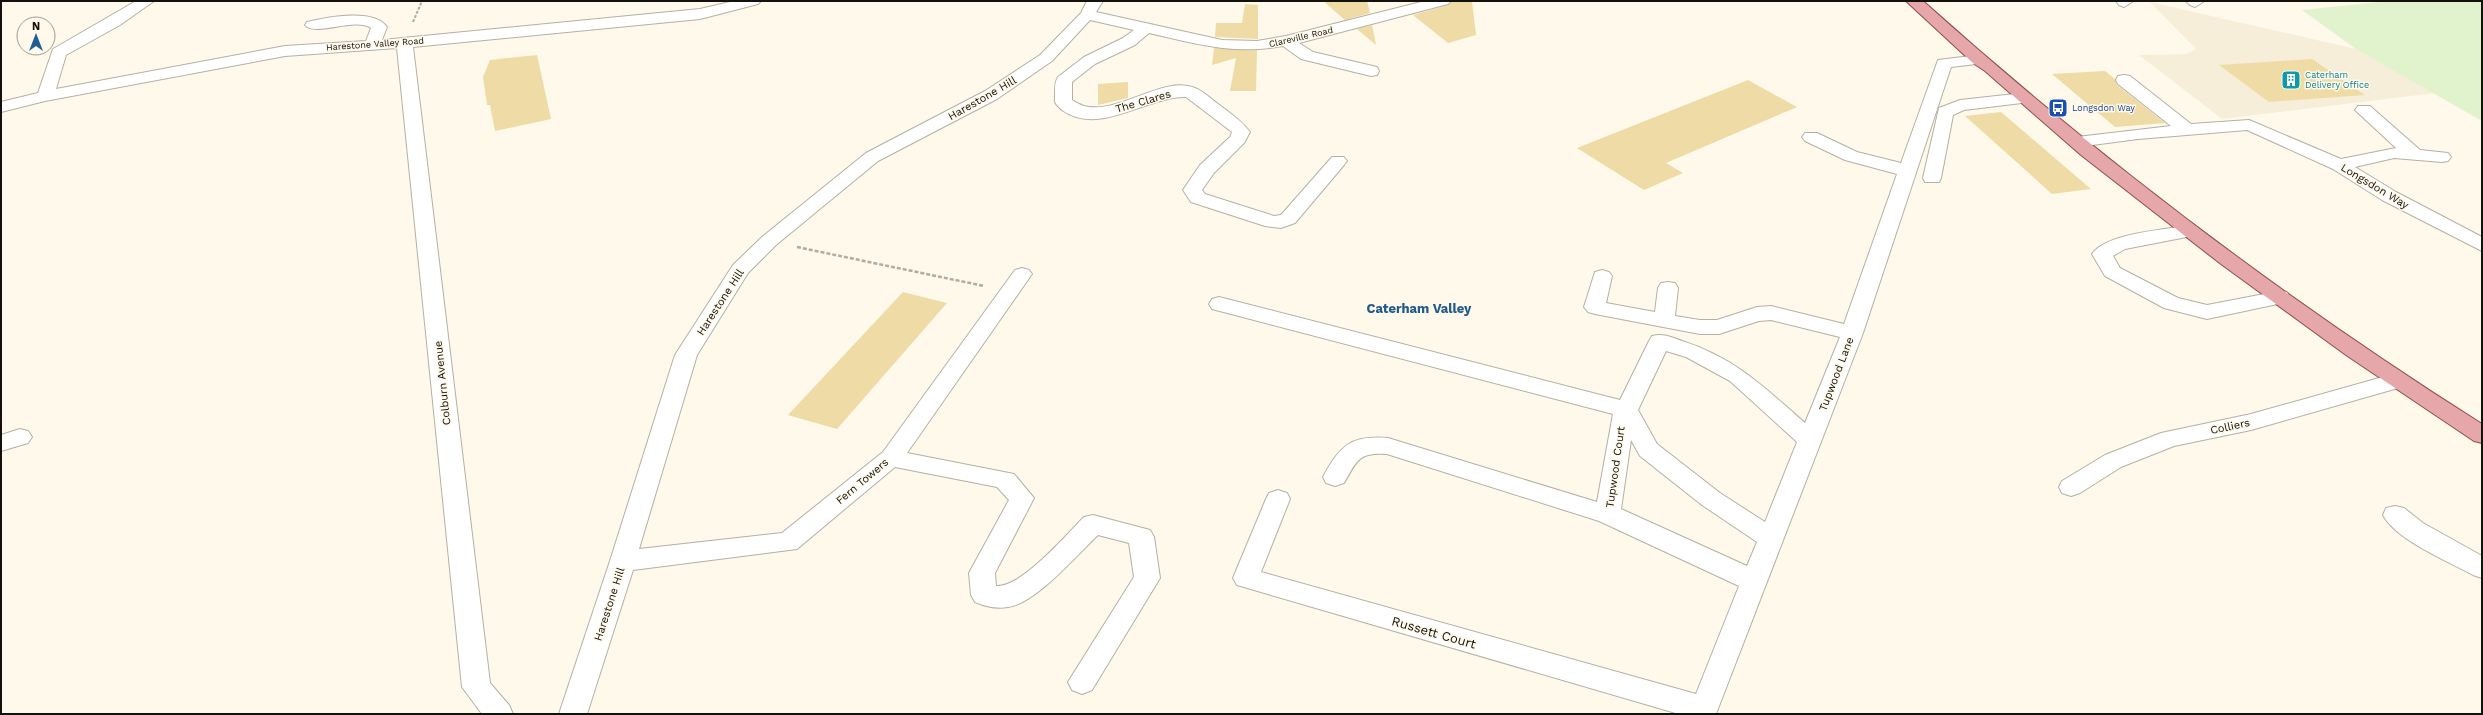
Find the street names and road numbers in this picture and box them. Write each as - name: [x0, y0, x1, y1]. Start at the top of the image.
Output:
- street label: Clareville Road: [1268, 25, 1334, 49]
- street label: Harestone Valley Road: [326, 36, 424, 52]
- street label: Harestone Hill: [946, 73, 1019, 123]
- street label: The Clares: [1114, 87, 1172, 116]
- street label: Longsdon Way: [2338, 161, 2411, 212]
- street label: Harestone Hill: [694, 266, 747, 338]
- street label: Tupwood Lane: [1816, 335, 1857, 413]
- street label: Colburn Avenue: [432, 340, 453, 426]
- street label: Colliers: [2209, 416, 2251, 437]
- street label: Tupwood Court: [1603, 425, 1628, 509]
- street label: Fern Towers: [833, 456, 891, 507]
- street label: Harestone Hill: [591, 565, 628, 643]
- street label: Russett Court: [1390, 613, 1478, 652]

